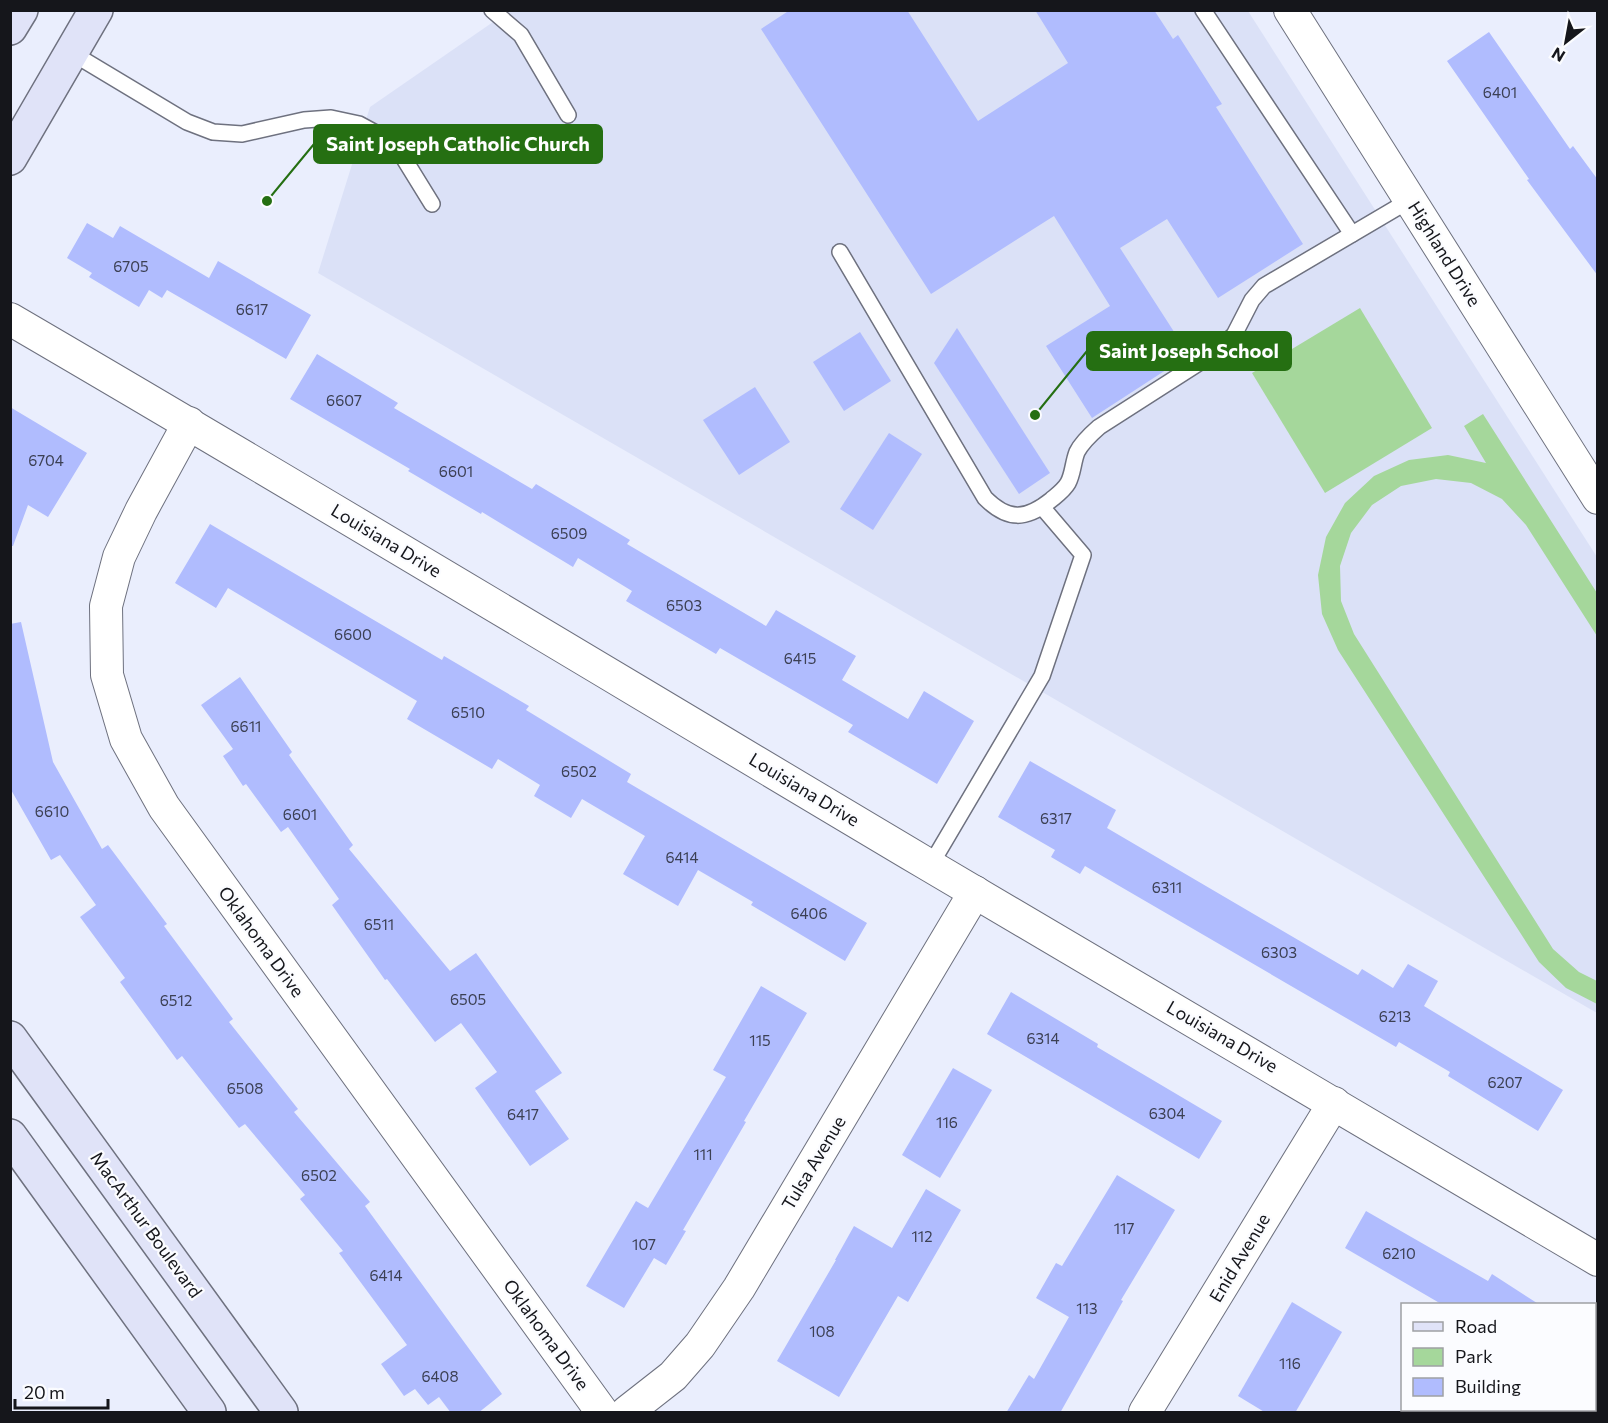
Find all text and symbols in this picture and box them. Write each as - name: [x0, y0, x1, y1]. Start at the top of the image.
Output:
- north arrow: [1536, 12, 1596, 72]
- text: N: [1548, 44, 1568, 67]
- house number: 6401: [1483, 83, 1517, 101]
- callout: Saint Joseph Catholic Church: [314, 125, 602, 163]
- text: Saint Joseph Catholic Church: [326, 131, 590, 155]
- street label: Highland Drive: [1404, 197, 1486, 310]
- house number: 6705: [113, 257, 149, 275]
- house number: 6617: [236, 300, 268, 318]
- callout: Saint Joseph School: [1087, 332, 1291, 370]
- text: Saint Joseph School: [1099, 338, 1279, 362]
- house number: 6607: [326, 391, 362, 409]
- house number: 6704: [28, 451, 64, 469]
- house number: 6601: [439, 462, 473, 480]
- street label: Louisiana Drive: [327, 499, 446, 582]
- house number: 6509: [551, 524, 587, 542]
- house number: 6503: [666, 596, 702, 614]
- house number: 6600: [334, 625, 372, 643]
- house number: 6415: [784, 649, 816, 667]
- house number: 6510: [451, 703, 485, 721]
- house number: 6611: [230, 717, 262, 735]
- street label: Louisiana Drive: [745, 748, 864, 831]
- house number: 6502: [561, 762, 597, 780]
- house number: 6610: [35, 802, 69, 820]
- house number: 6601: [283, 805, 317, 823]
- house number: 6317: [1040, 809, 1072, 827]
- house number: 6414: [665, 848, 699, 866]
- house number: 6311: [1152, 878, 1182, 896]
- street label: Oklahoma Drive: [214, 882, 309, 1001]
- house number: 6406: [791, 904, 828, 922]
- house number: 6511: [364, 915, 394, 933]
- house number: 6303: [1261, 943, 1297, 961]
- house number: 6505: [450, 990, 486, 1008]
- house number: 6512: [160, 991, 192, 1009]
- street label: Louisiana Drive: [1163, 995, 1282, 1077]
- house number: 6213: [1379, 1007, 1411, 1025]
- house number: 6314: [1026, 1029, 1060, 1047]
- house number: 115: [749, 1031, 771, 1049]
- house number: 6207: [1488, 1073, 1523, 1091]
- house number: 6508: [227, 1079, 263, 1097]
- house number: 6304: [1149, 1104, 1185, 1122]
- house number: 6417: [507, 1105, 539, 1123]
- street label: Tulsa Avenue: [776, 1112, 850, 1213]
- house number: 116: [936, 1113, 958, 1131]
- house number: 111: [693, 1145, 713, 1163]
- street label: MacArthur Boulevard: [86, 1147, 207, 1302]
- house number: 6502: [301, 1166, 337, 1184]
- street label: Enid Avenue: [1204, 1209, 1274, 1306]
- house number: 117: [1114, 1219, 1134, 1237]
- house number: 112: [911, 1227, 933, 1245]
- house number: 107: [632, 1235, 656, 1253]
- house number: 6210: [1382, 1244, 1416, 1262]
- house number: 6414: [369, 1266, 403, 1284]
- street label: Oklahoma Drive: [499, 1275, 594, 1394]
- house number: 113: [1076, 1299, 1098, 1317]
- legend: [1401, 1303, 1596, 1411]
- text: Road: [1455, 1315, 1497, 1337]
- house number: 108: [809, 1322, 835, 1340]
- text: Park: [1455, 1345, 1493, 1367]
- house number: 116: [1279, 1354, 1301, 1372]
- house number: 6408: [422, 1367, 459, 1385]
- scale bar: [15, 1372, 108, 1410]
- text: Building: [1455, 1375, 1521, 1397]
- text: 20 m: [24, 1381, 65, 1403]

